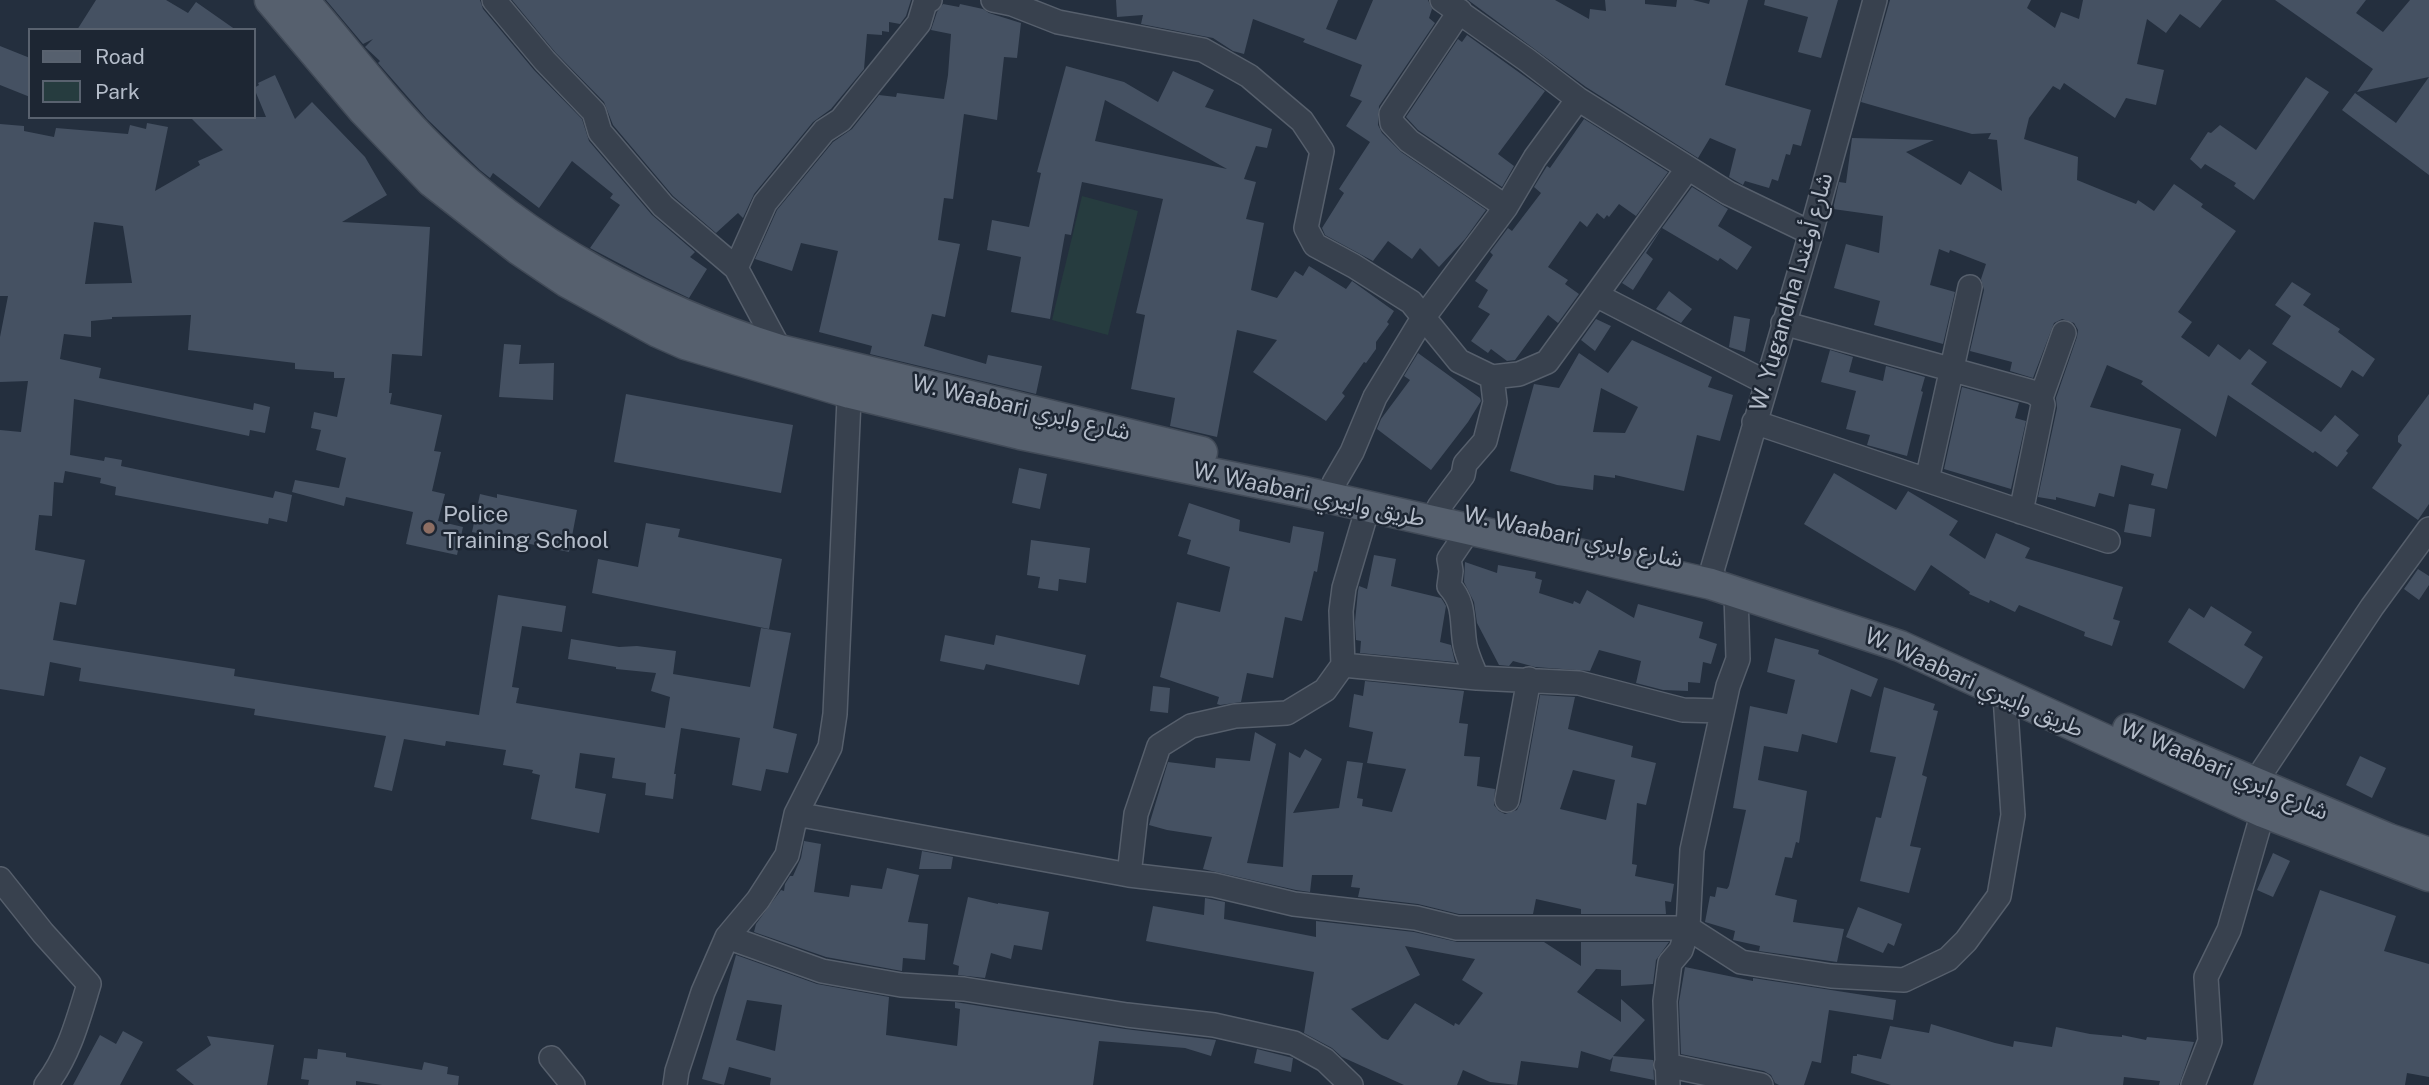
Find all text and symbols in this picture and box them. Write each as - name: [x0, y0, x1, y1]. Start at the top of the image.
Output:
- legend: [28, 28, 256, 119]
- text: Road: [95, 44, 145, 69]
- text: Park: [95, 79, 140, 104]
- street label: W. Yugandha شارع أوغندا: [1745, 170, 1839, 414]
- street label: W. Waabari شارع وابري: [909, 369, 1133, 447]
- street label: W. Waabari طريق وابيري: [1190, 457, 1428, 533]
- street label: W. Waabari شارع وابري: [1461, 500, 1685, 574]
- place label: Police Training School: [443, 501, 609, 555]
- marker: Police Training School: [421, 520, 437, 536]
- street label: W. Waabari طريق وابيري: [1860, 622, 2088, 744]
- street label: W. Waabari شارع وابري: [2116, 714, 2332, 826]

